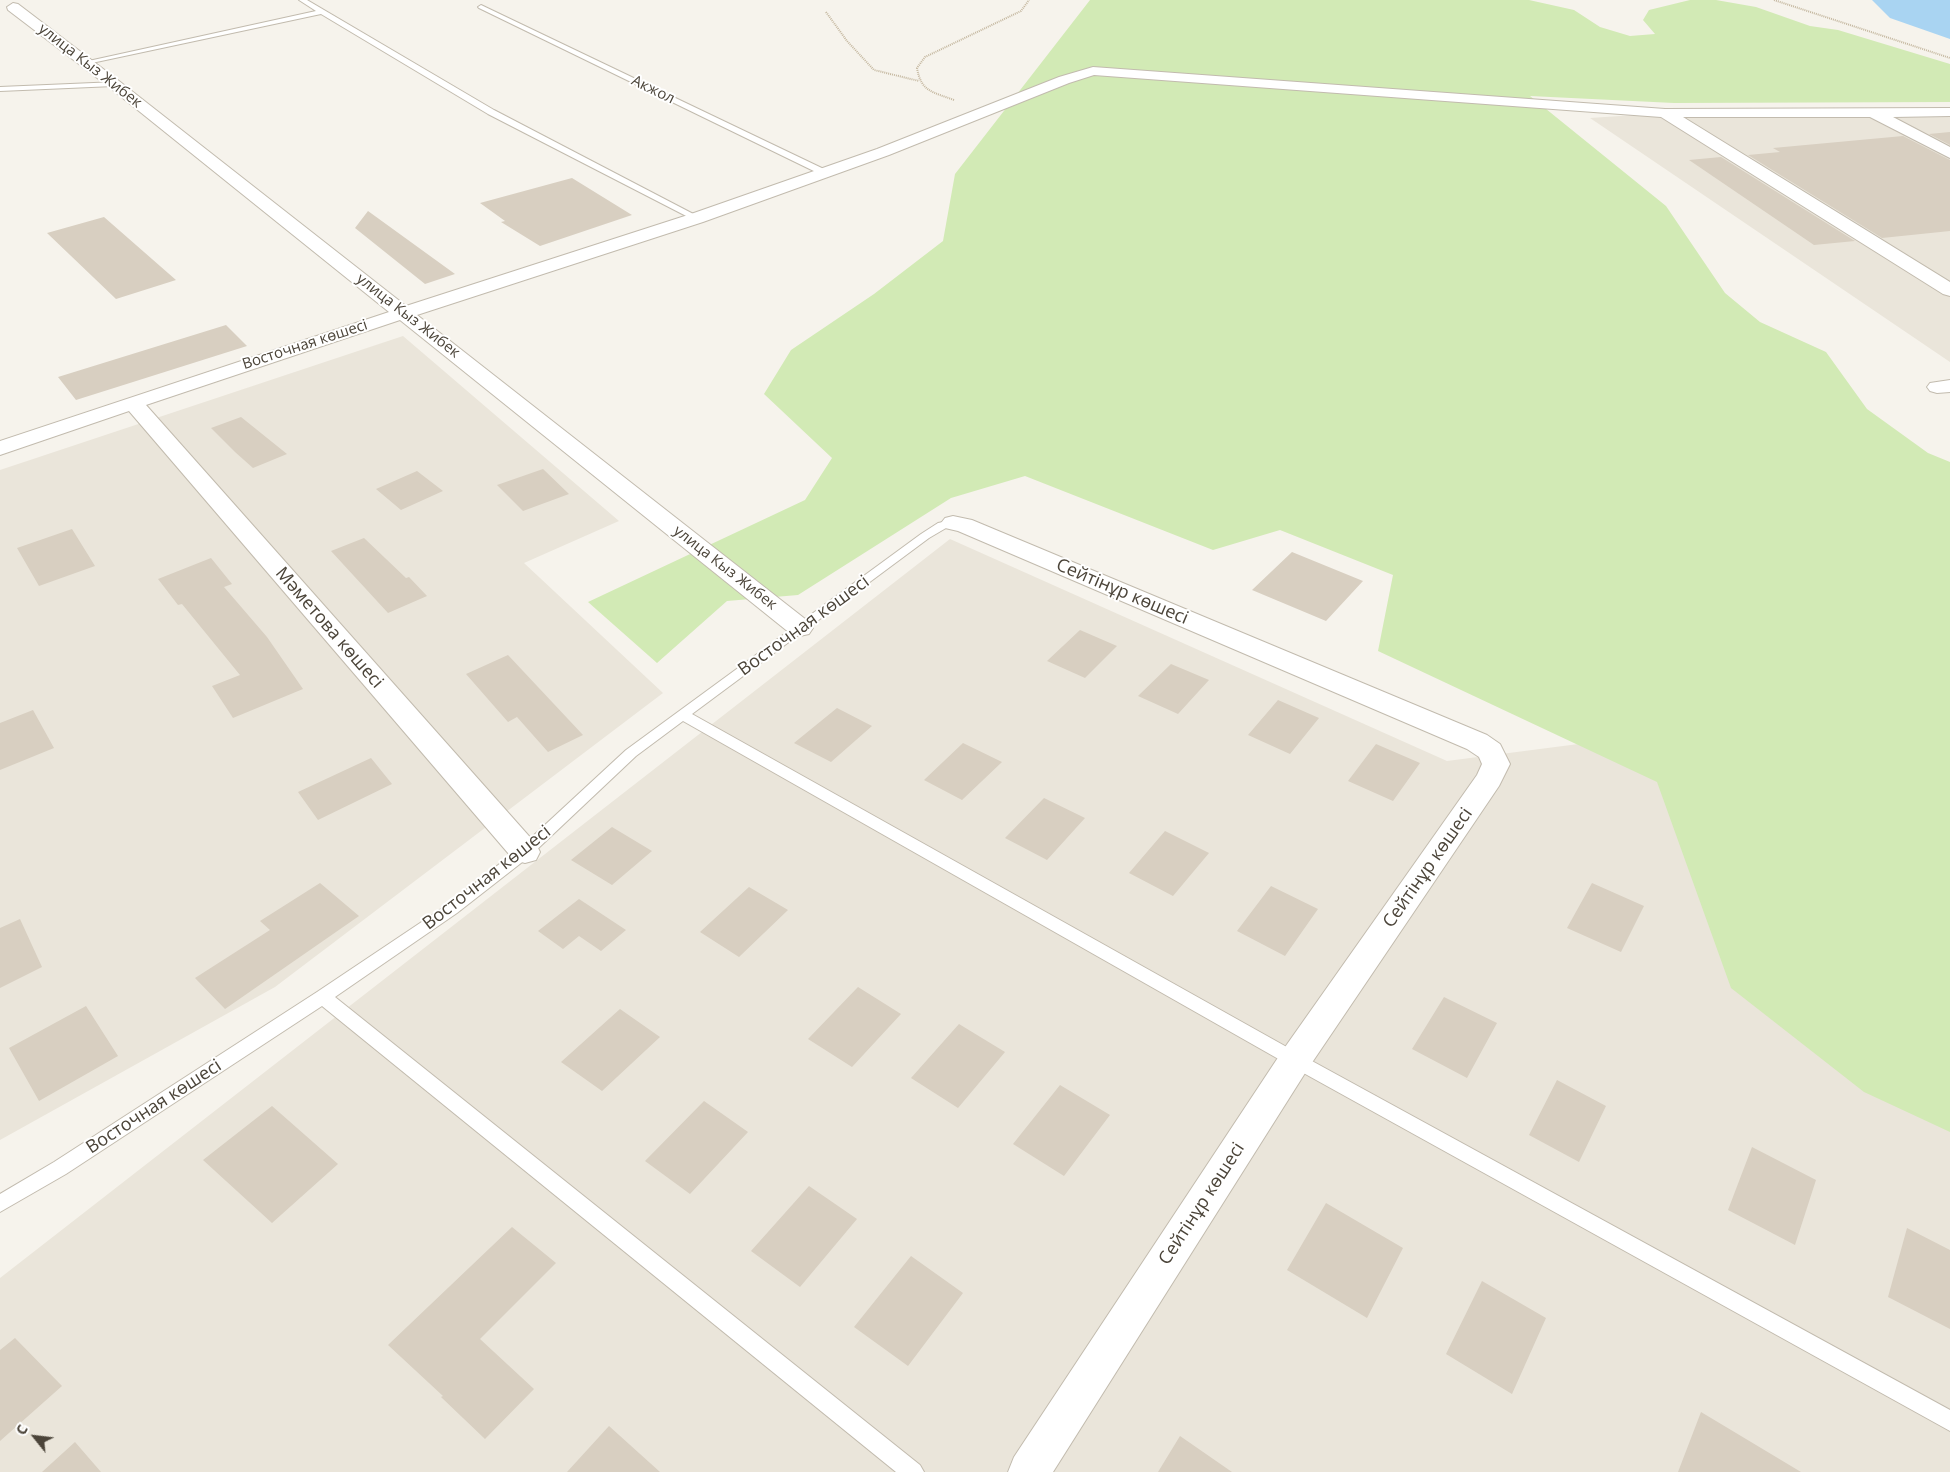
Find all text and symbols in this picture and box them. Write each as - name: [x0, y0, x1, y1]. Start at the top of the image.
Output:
- street label: улица Кыз Жибек: [35, 20, 145, 112]
- street label: Акжол: [628, 72, 678, 108]
- street label: улица Кыз Жибек: [353, 270, 463, 362]
- street label: Восточная көшесі: [240, 316, 370, 374]
- street label: улица Кыз Жибек: [670, 522, 780, 614]
- street label: Сейтінұр көшесі: [1053, 554, 1191, 630]
- street label: Мәметова көшесі: [271, 563, 387, 693]
- street label: Восточная көшесі: [734, 571, 874, 681]
- street label: Сейтінұр көшесі: [1379, 804, 1477, 932]
- street label: Восточная көшесі: [419, 821, 555, 935]
- street label: Восточная көшесі: [82, 1055, 226, 1159]
- street label: Сейтінұр көшесі: [1154, 1139, 1250, 1269]
- north arrow: [10, 1412, 60, 1462]
- text: С: [11, 1421, 32, 1438]

